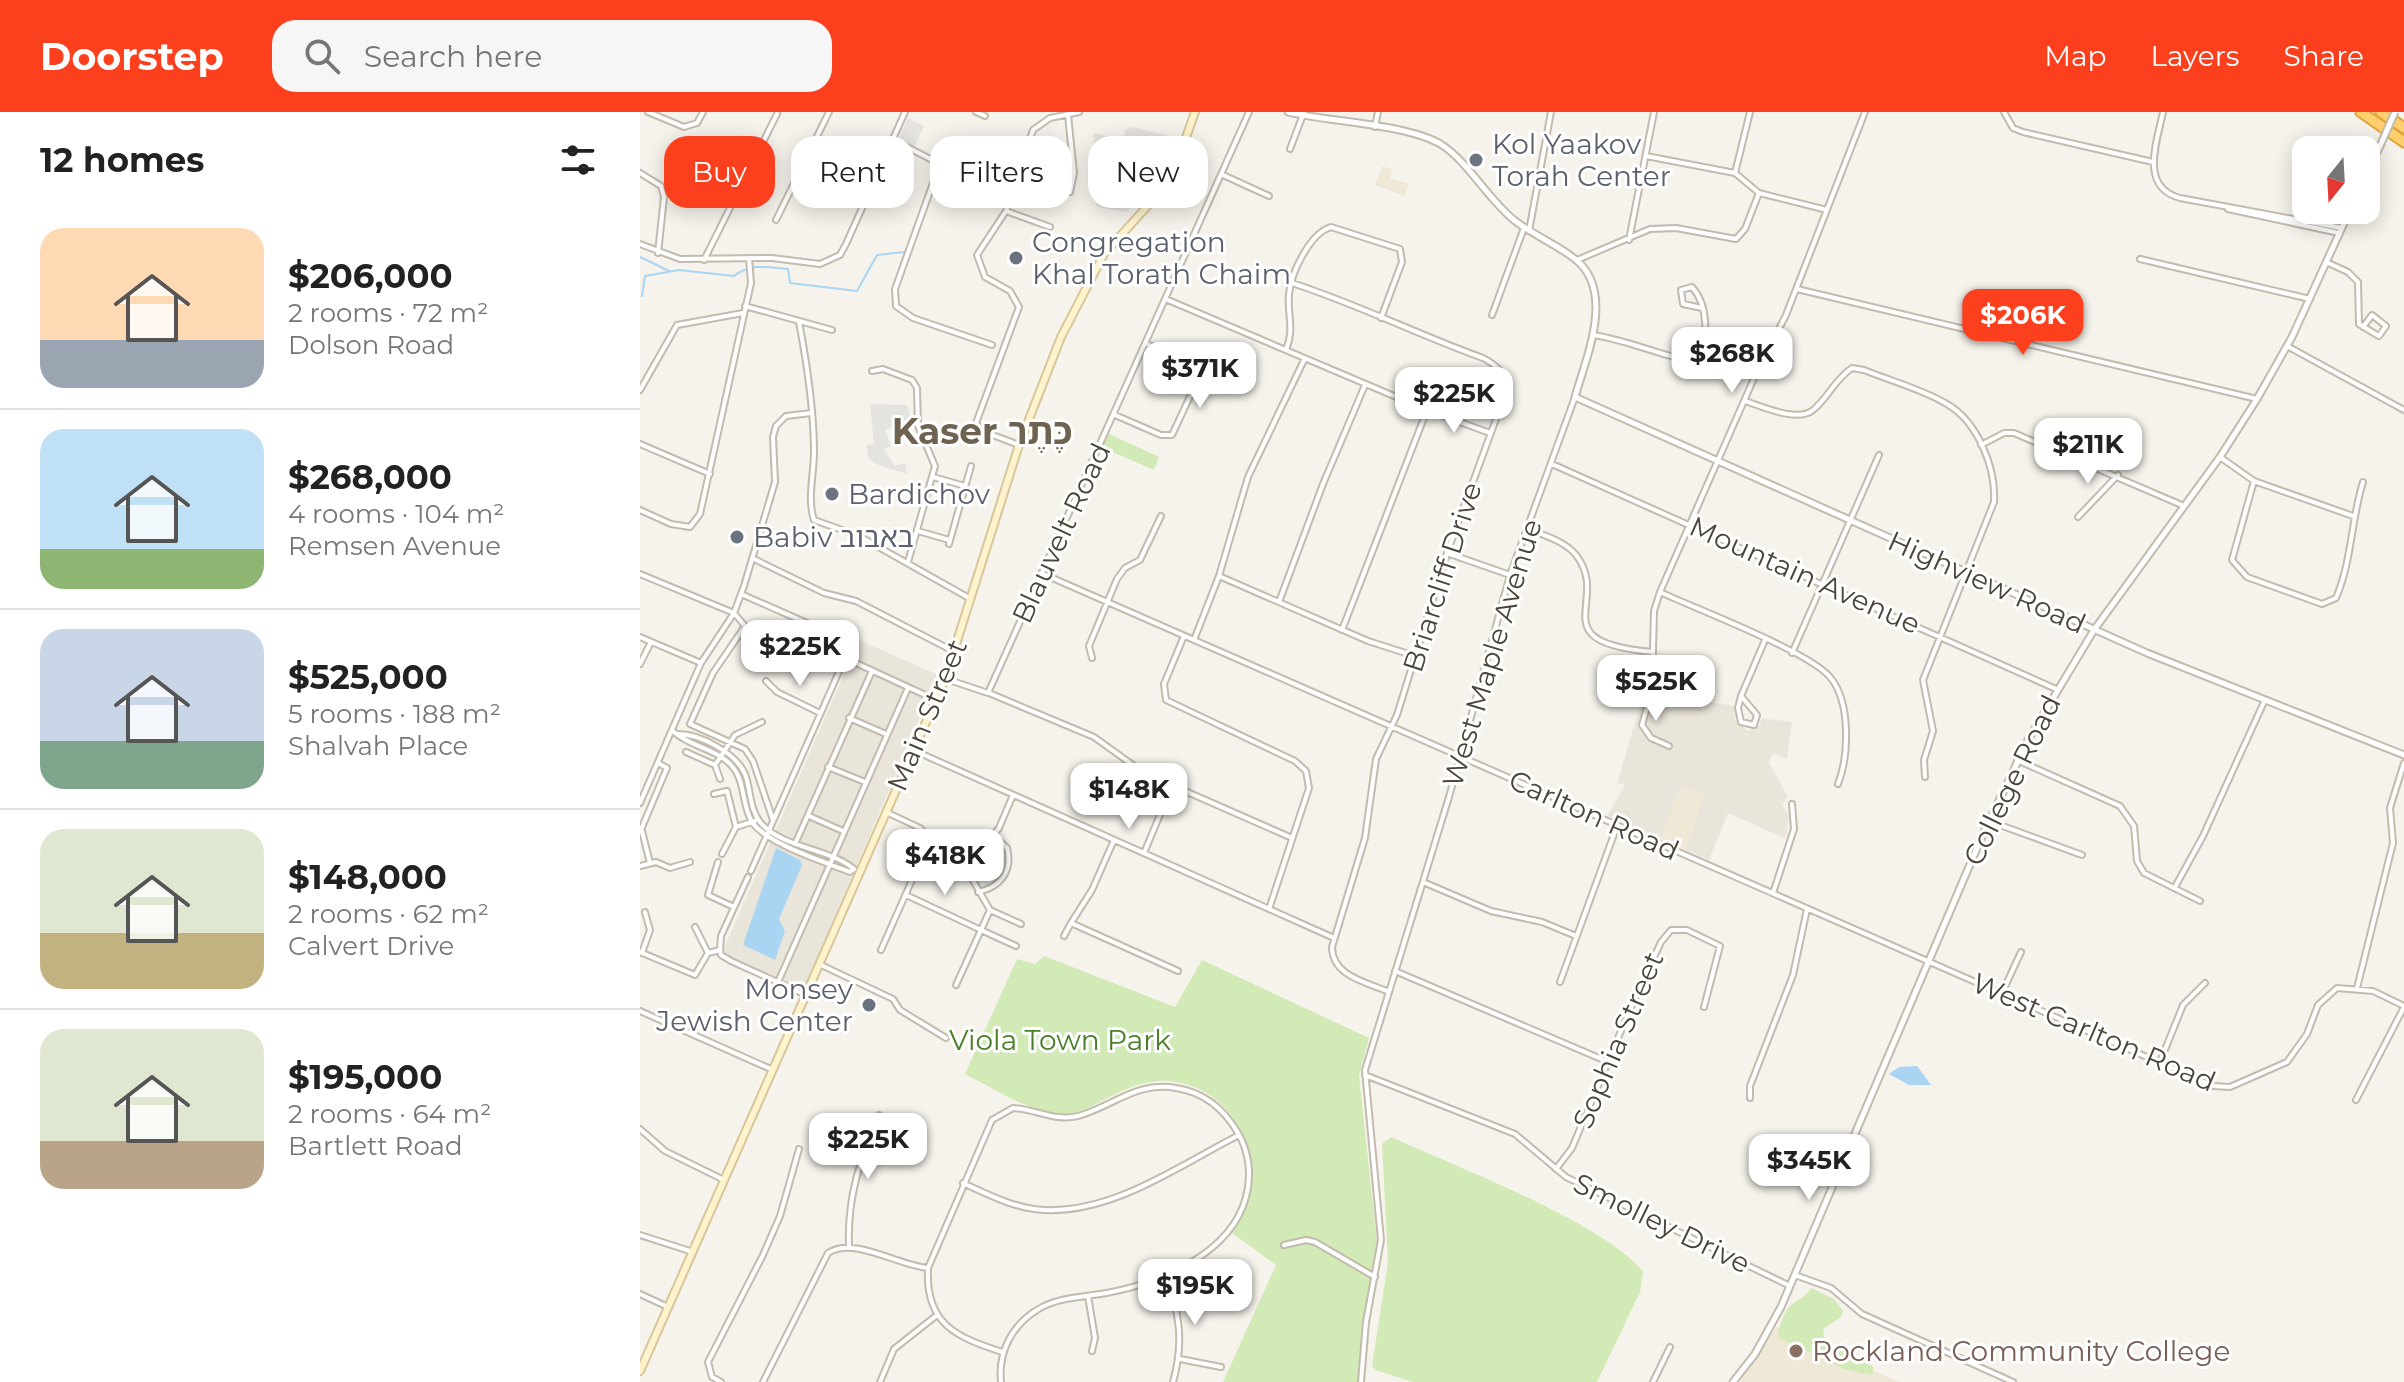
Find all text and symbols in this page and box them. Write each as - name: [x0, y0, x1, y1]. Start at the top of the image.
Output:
- search box: [272, 20, 832, 92]
- text: Doorstep: [40, 33, 224, 80]
- icon: search: [300, 34, 344, 78]
- text: Search here: [364, 38, 542, 75]
- text: Map: [2044, 39, 2107, 73]
- text: Layers: [2151, 39, 2240, 73]
- text: Share: [2284, 39, 2364, 73]
- place label: Kol Yaakov Torah Center: [1492, 127, 1671, 193]
- chip: Buy: [664, 136, 775, 208]
- chip: Rent: [791, 136, 914, 208]
- chip: Filters: [930, 136, 1072, 208]
- chip: New: [1088, 136, 1208, 208]
- north arrow: [2292, 136, 2380, 224]
- map controls: [2292, 136, 2380, 224]
- icon: filters: [556, 138, 600, 182]
- text: 12 homes: [40, 139, 204, 181]
- marker: Kol Yaakov Torah Center: [1467, 151, 1485, 169]
- place label: Congregation Khal Torath Chaim: [1032, 225, 1291, 291]
- marker: Congregation Khal Torath Chaim: [1007, 249, 1025, 267]
- text: $206,000: [288, 255, 453, 297]
- icon: home: [104, 260, 200, 356]
- pin: $206K: [1967, 289, 2079, 357]
- text: 2 rooms · 72 m²: [288, 297, 488, 329]
- text: $206K: [1980, 299, 2066, 331]
- pin: $268K: [1676, 327, 1788, 395]
- text: Dolson Road: [288, 329, 454, 361]
- text: $268K: [1690, 337, 1774, 369]
- pin: $371K: [1144, 342, 1256, 410]
- text: $371K: [1161, 352, 1239, 384]
- pin: $225K: [1398, 367, 1510, 435]
- text: $225K: [1413, 377, 1495, 409]
- district label: Kaser כֶּתֶר: [892, 409, 1072, 453]
- pin: $211K: [2032, 418, 2144, 486]
- text: $211K: [2052, 428, 2124, 460]
- street label: Blauvelt Road: [1004, 438, 1118, 628]
- text: $268,000: [288, 456, 452, 498]
- icon: home: [104, 461, 200, 557]
- place label: Bardichov: [848, 477, 991, 511]
- street label: Briarcliff Drive: [1395, 478, 1489, 676]
- marker: Bardichov: [823, 485, 841, 503]
- text: 4 rooms · 104 m²: [288, 498, 505, 530]
- street label: Mountain Avenue: [1684, 509, 1926, 641]
- street label: West Maple Avenue: [1435, 515, 1549, 791]
- place label: Babiv באבוב: [753, 520, 914, 554]
- street label: Highview Road: [1883, 523, 2091, 641]
- marker: Babiv באבוב: [728, 528, 746, 546]
- text: Remsen Avenue: [288, 530, 501, 562]
- pin: $225K: [744, 620, 856, 688]
- text: $225K: [759, 630, 841, 662]
- street label: Main Street: [880, 634, 974, 796]
- pin: $525K: [1600, 655, 1712, 723]
- text: $525,000: [288, 656, 448, 698]
- icon: home: [104, 661, 200, 757]
- text: $525K: [1615, 665, 1697, 697]
- street label: College Road: [1956, 689, 2068, 871]
- text: 5 rooms · 188 m²: [288, 698, 501, 730]
- text: Shalvah Place: [288, 730, 468, 762]
- street label: Carlton Road: [1504, 762, 1684, 868]
- pin: $148K: [1073, 763, 1185, 831]
- text: $148K: [1088, 773, 1170, 805]
- pin: $418K: [889, 829, 1001, 897]
- text: $418K: [905, 839, 985, 871]
- text: $148,000: [288, 856, 447, 898]
- icon: home: [104, 861, 200, 957]
- text: 2 rooms · 62 m²: [288, 898, 489, 930]
- text: Calvert Drive: [288, 930, 454, 962]
- street label: Sophia Street: [1565, 946, 1671, 1134]
- street label: West Carlton Road: [1967, 965, 2221, 1099]
- place label: Monsey Jewish Center: [655, 972, 854, 1038]
- marker: Monsey Jewish Center: [860, 996, 878, 1014]
- park label: Viola Town Park: [949, 1023, 1171, 1057]
- text: $195,000: [288, 1056, 442, 1098]
- icon: home: [104, 1061, 200, 1157]
- text: 2 rooms · 64 m²: [288, 1098, 491, 1130]
- pin: $225K: [812, 1113, 924, 1181]
- text: $225K: [827, 1123, 909, 1155]
- text: Bartlett Road: [288, 1130, 463, 1162]
- pin: $345K: [1753, 1134, 1865, 1202]
- text: $345K: [1767, 1144, 1851, 1176]
- street label: Smolley Drive: [1568, 1166, 1756, 1280]
- pin: $195K: [1139, 1259, 1251, 1327]
- text: $195K: [1156, 1269, 1234, 1301]
- place label: Rockland Community College: [1812, 1334, 2230, 1368]
- marker: Rockland Community College: [1787, 1342, 1805, 1360]

